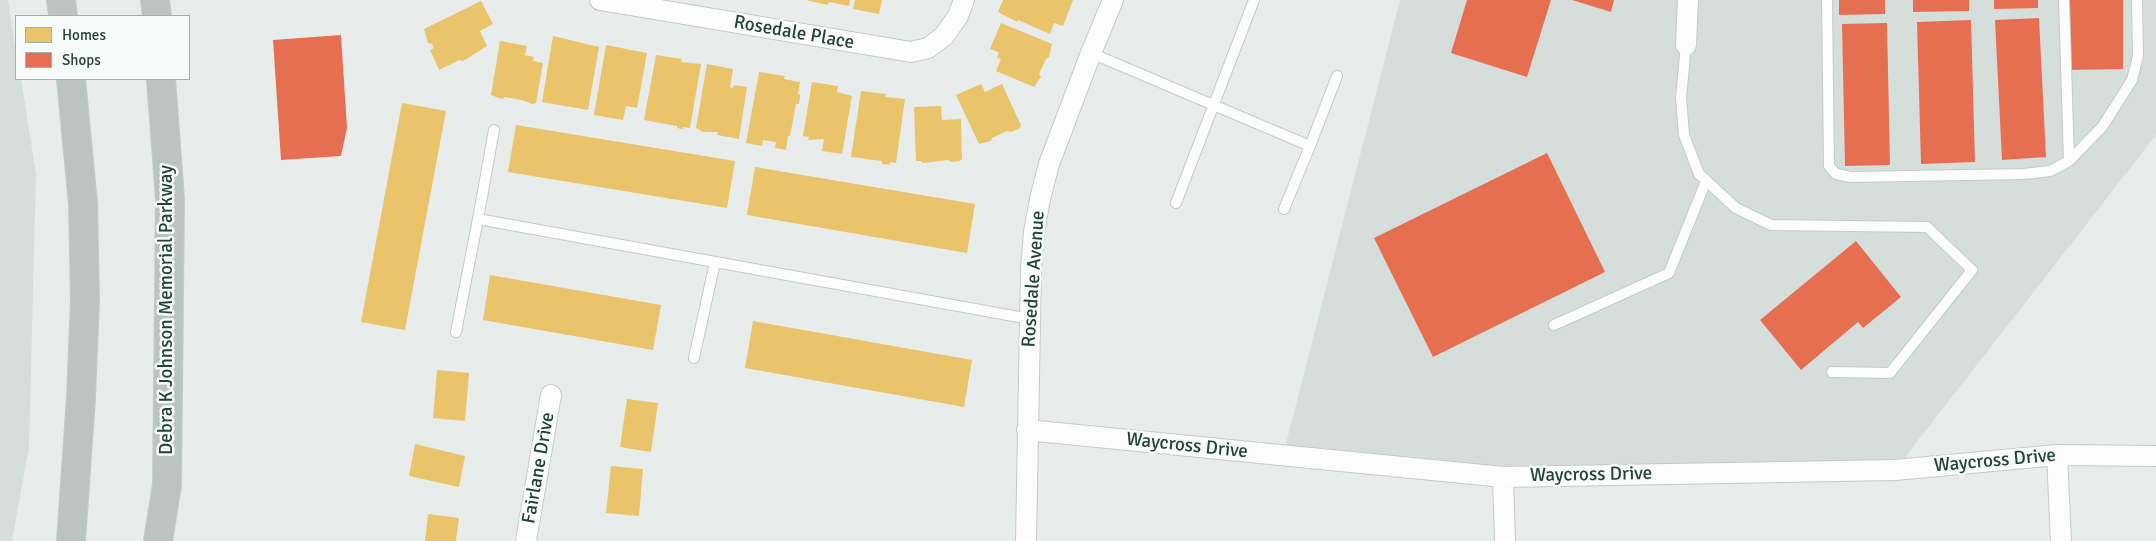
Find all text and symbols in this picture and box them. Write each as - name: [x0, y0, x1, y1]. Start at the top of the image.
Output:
- street label: Rosedale Place: [732, 11, 856, 55]
- legend: [15, 15, 190, 80]
- text: Homes: [62, 26, 106, 44]
- text: Shops: [62, 51, 101, 69]
- street label: Debra K Johnson Memorial Parkway: [156, 165, 178, 455]
- street label: Rosedale Avenue: [1018, 210, 1050, 348]
- street label: Fairlane Drive: [518, 410, 560, 526]
- street label: Waycross Drive: [1125, 428, 1249, 464]
- street label: Waycross Drive: [1933, 444, 2057, 478]
- street label: Waycross Drive: [1530, 463, 1652, 487]

